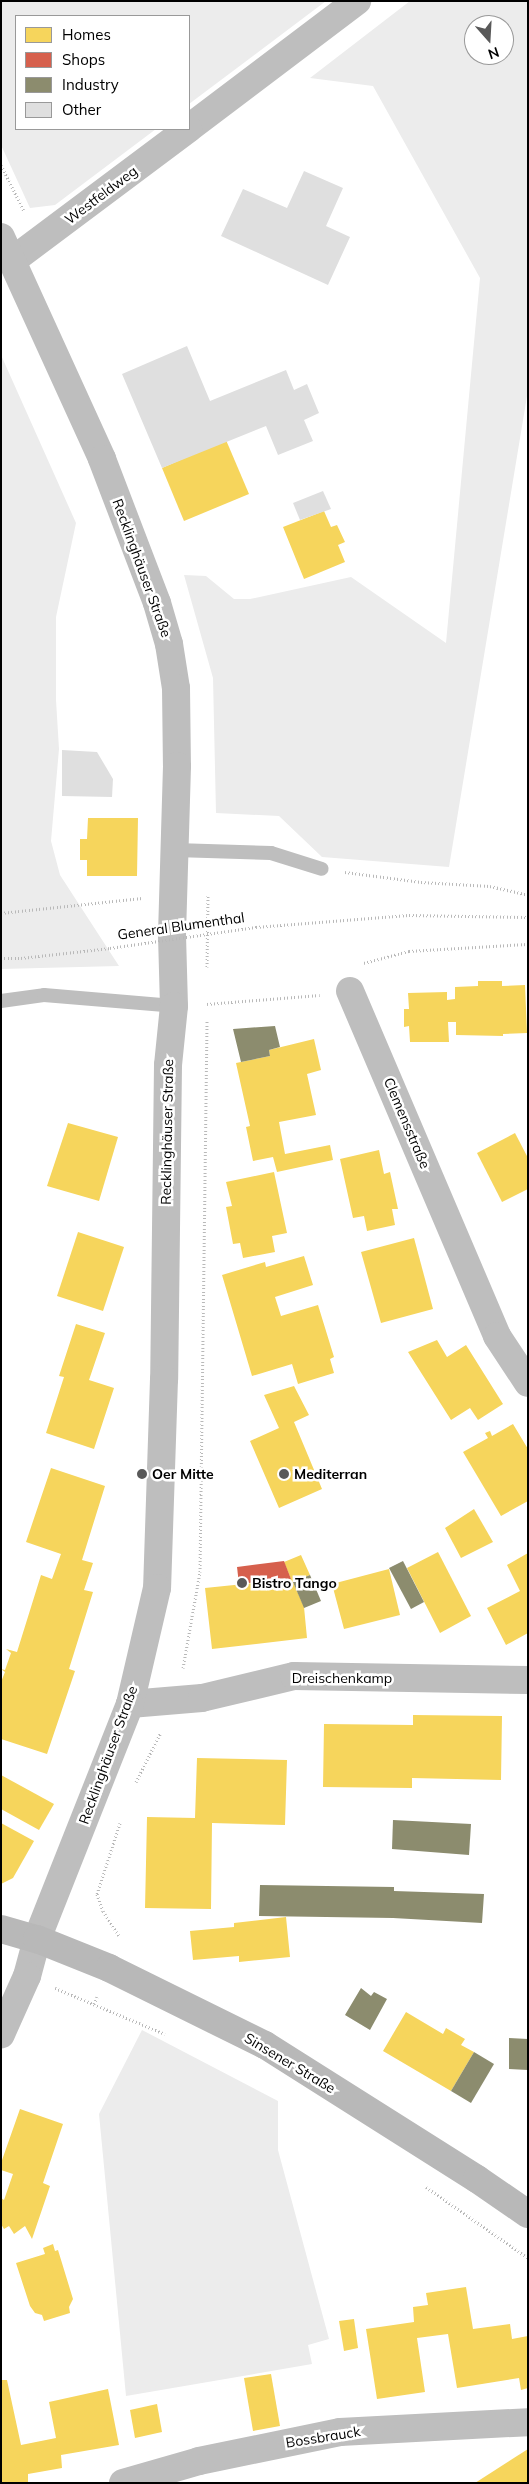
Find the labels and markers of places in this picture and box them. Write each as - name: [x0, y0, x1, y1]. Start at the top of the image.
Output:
- place label: Oer Mitte: [152, 1466, 214, 1482]
- place label: Mediterran: [294, 1466, 367, 1482]
- marker: Oer Mitte: [136, 1468, 148, 1480]
- marker: Mediterran: [278, 1468, 290, 1480]
- place label: Bistro Tango: [252, 1575, 337, 1591]
- marker: Bistro Tango: [236, 1577, 248, 1589]

